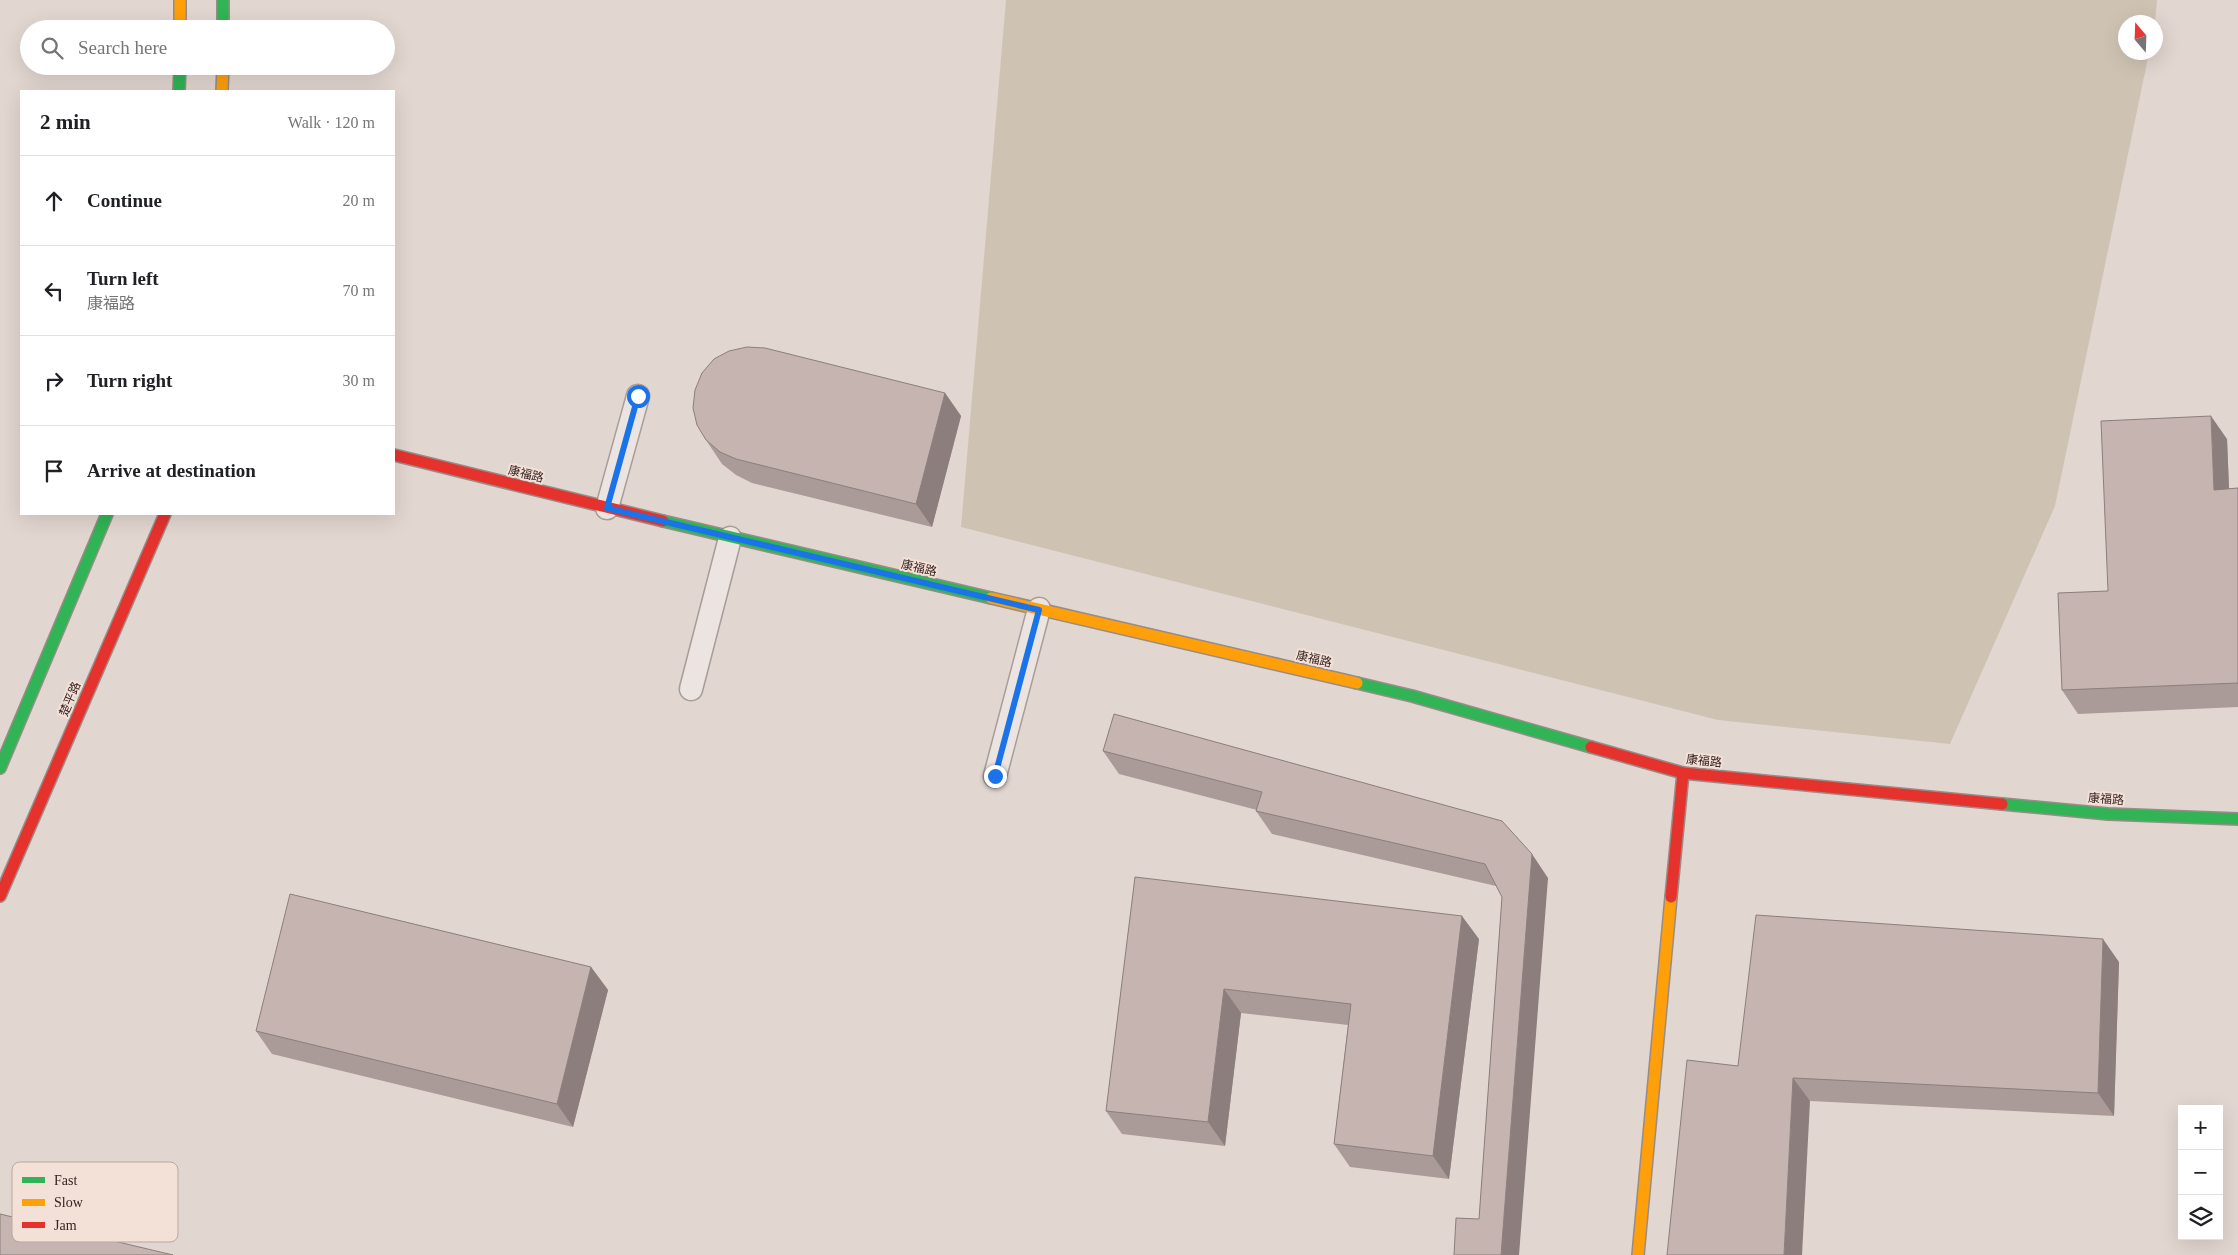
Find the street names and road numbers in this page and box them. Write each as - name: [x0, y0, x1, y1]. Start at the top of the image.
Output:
- street label: 康福路: [507, 463, 545, 485]
- street label: 康福路: [900, 557, 938, 579]
- street label: 康福路: [1295, 648, 1333, 670]
- street label: 楚平路: [57, 680, 83, 718]
- street label: 康福路: [1685, 752, 1723, 770]
- street label: 康福路: [2088, 791, 2124, 807]

